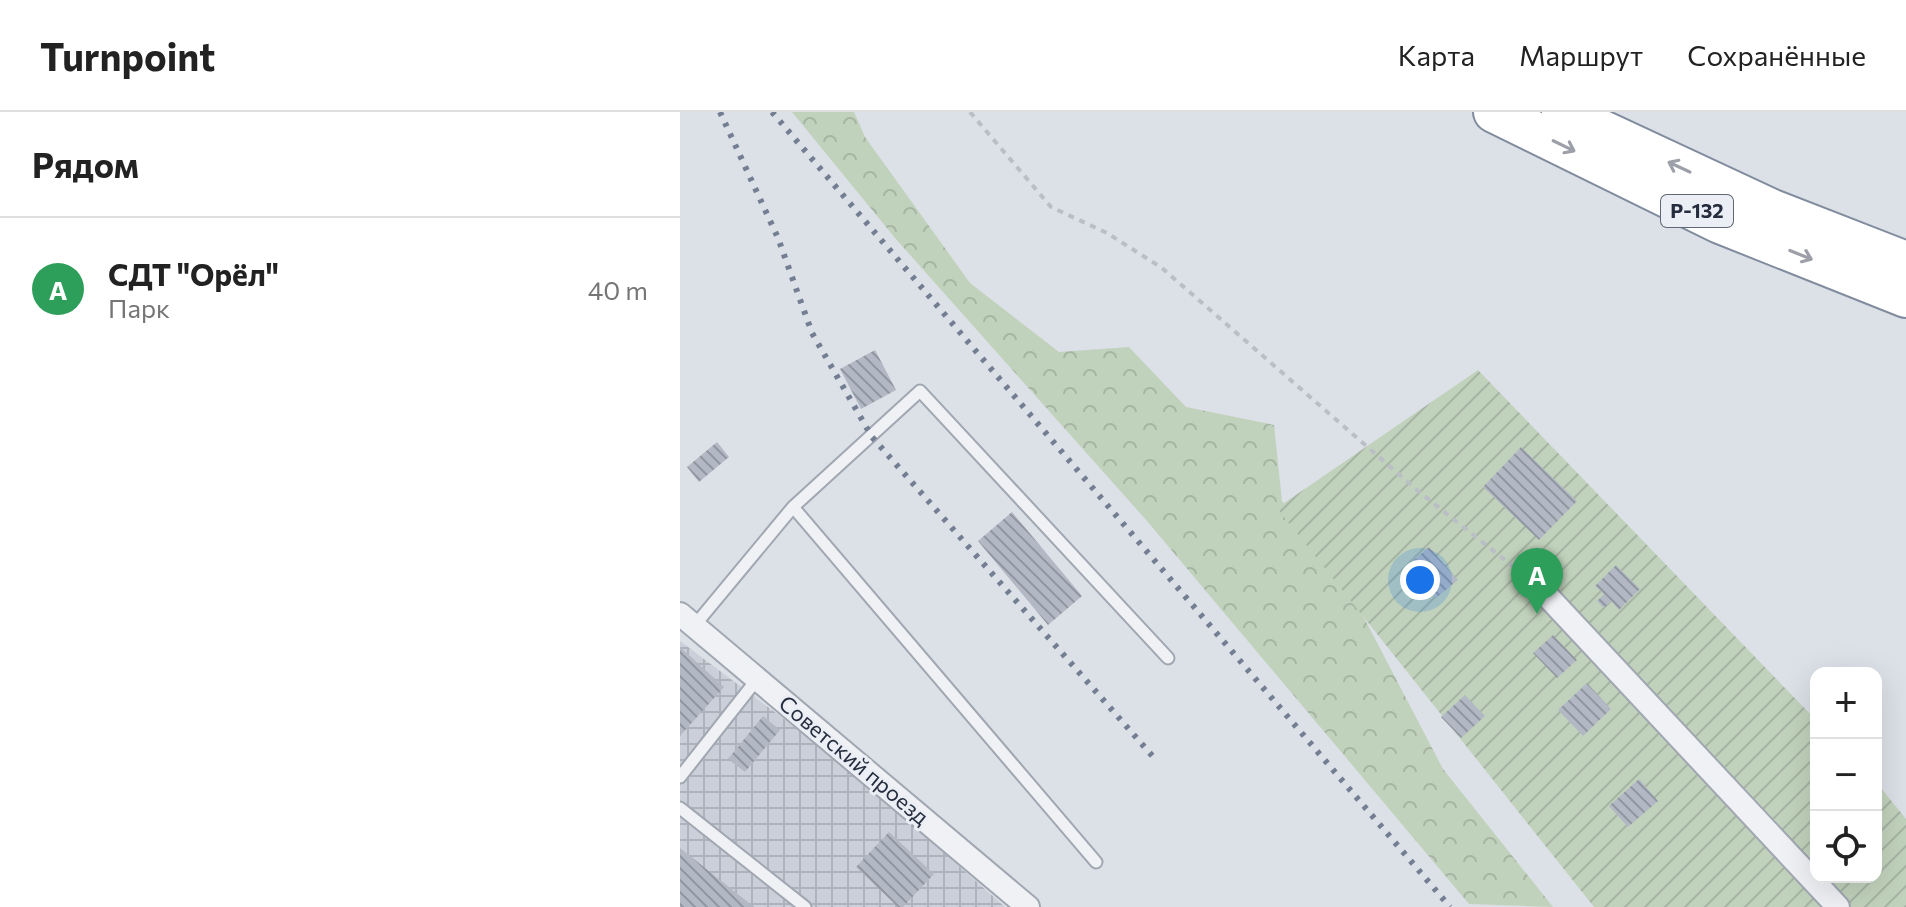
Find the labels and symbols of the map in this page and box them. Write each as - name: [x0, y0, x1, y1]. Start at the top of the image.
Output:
- one-way arrow: [1552, 139, 1576, 154]
- one-way arrow: [1668, 159, 1692, 174]
- road number: Р-132: [1661, 195, 1733, 227]
- one-way arrow: [1788, 249, 1813, 263]
- pin: A: [1511, 548, 1563, 614]
- your location: [1400, 560, 1440, 600]
- street label: Советский проезд: [774, 689, 935, 830]

